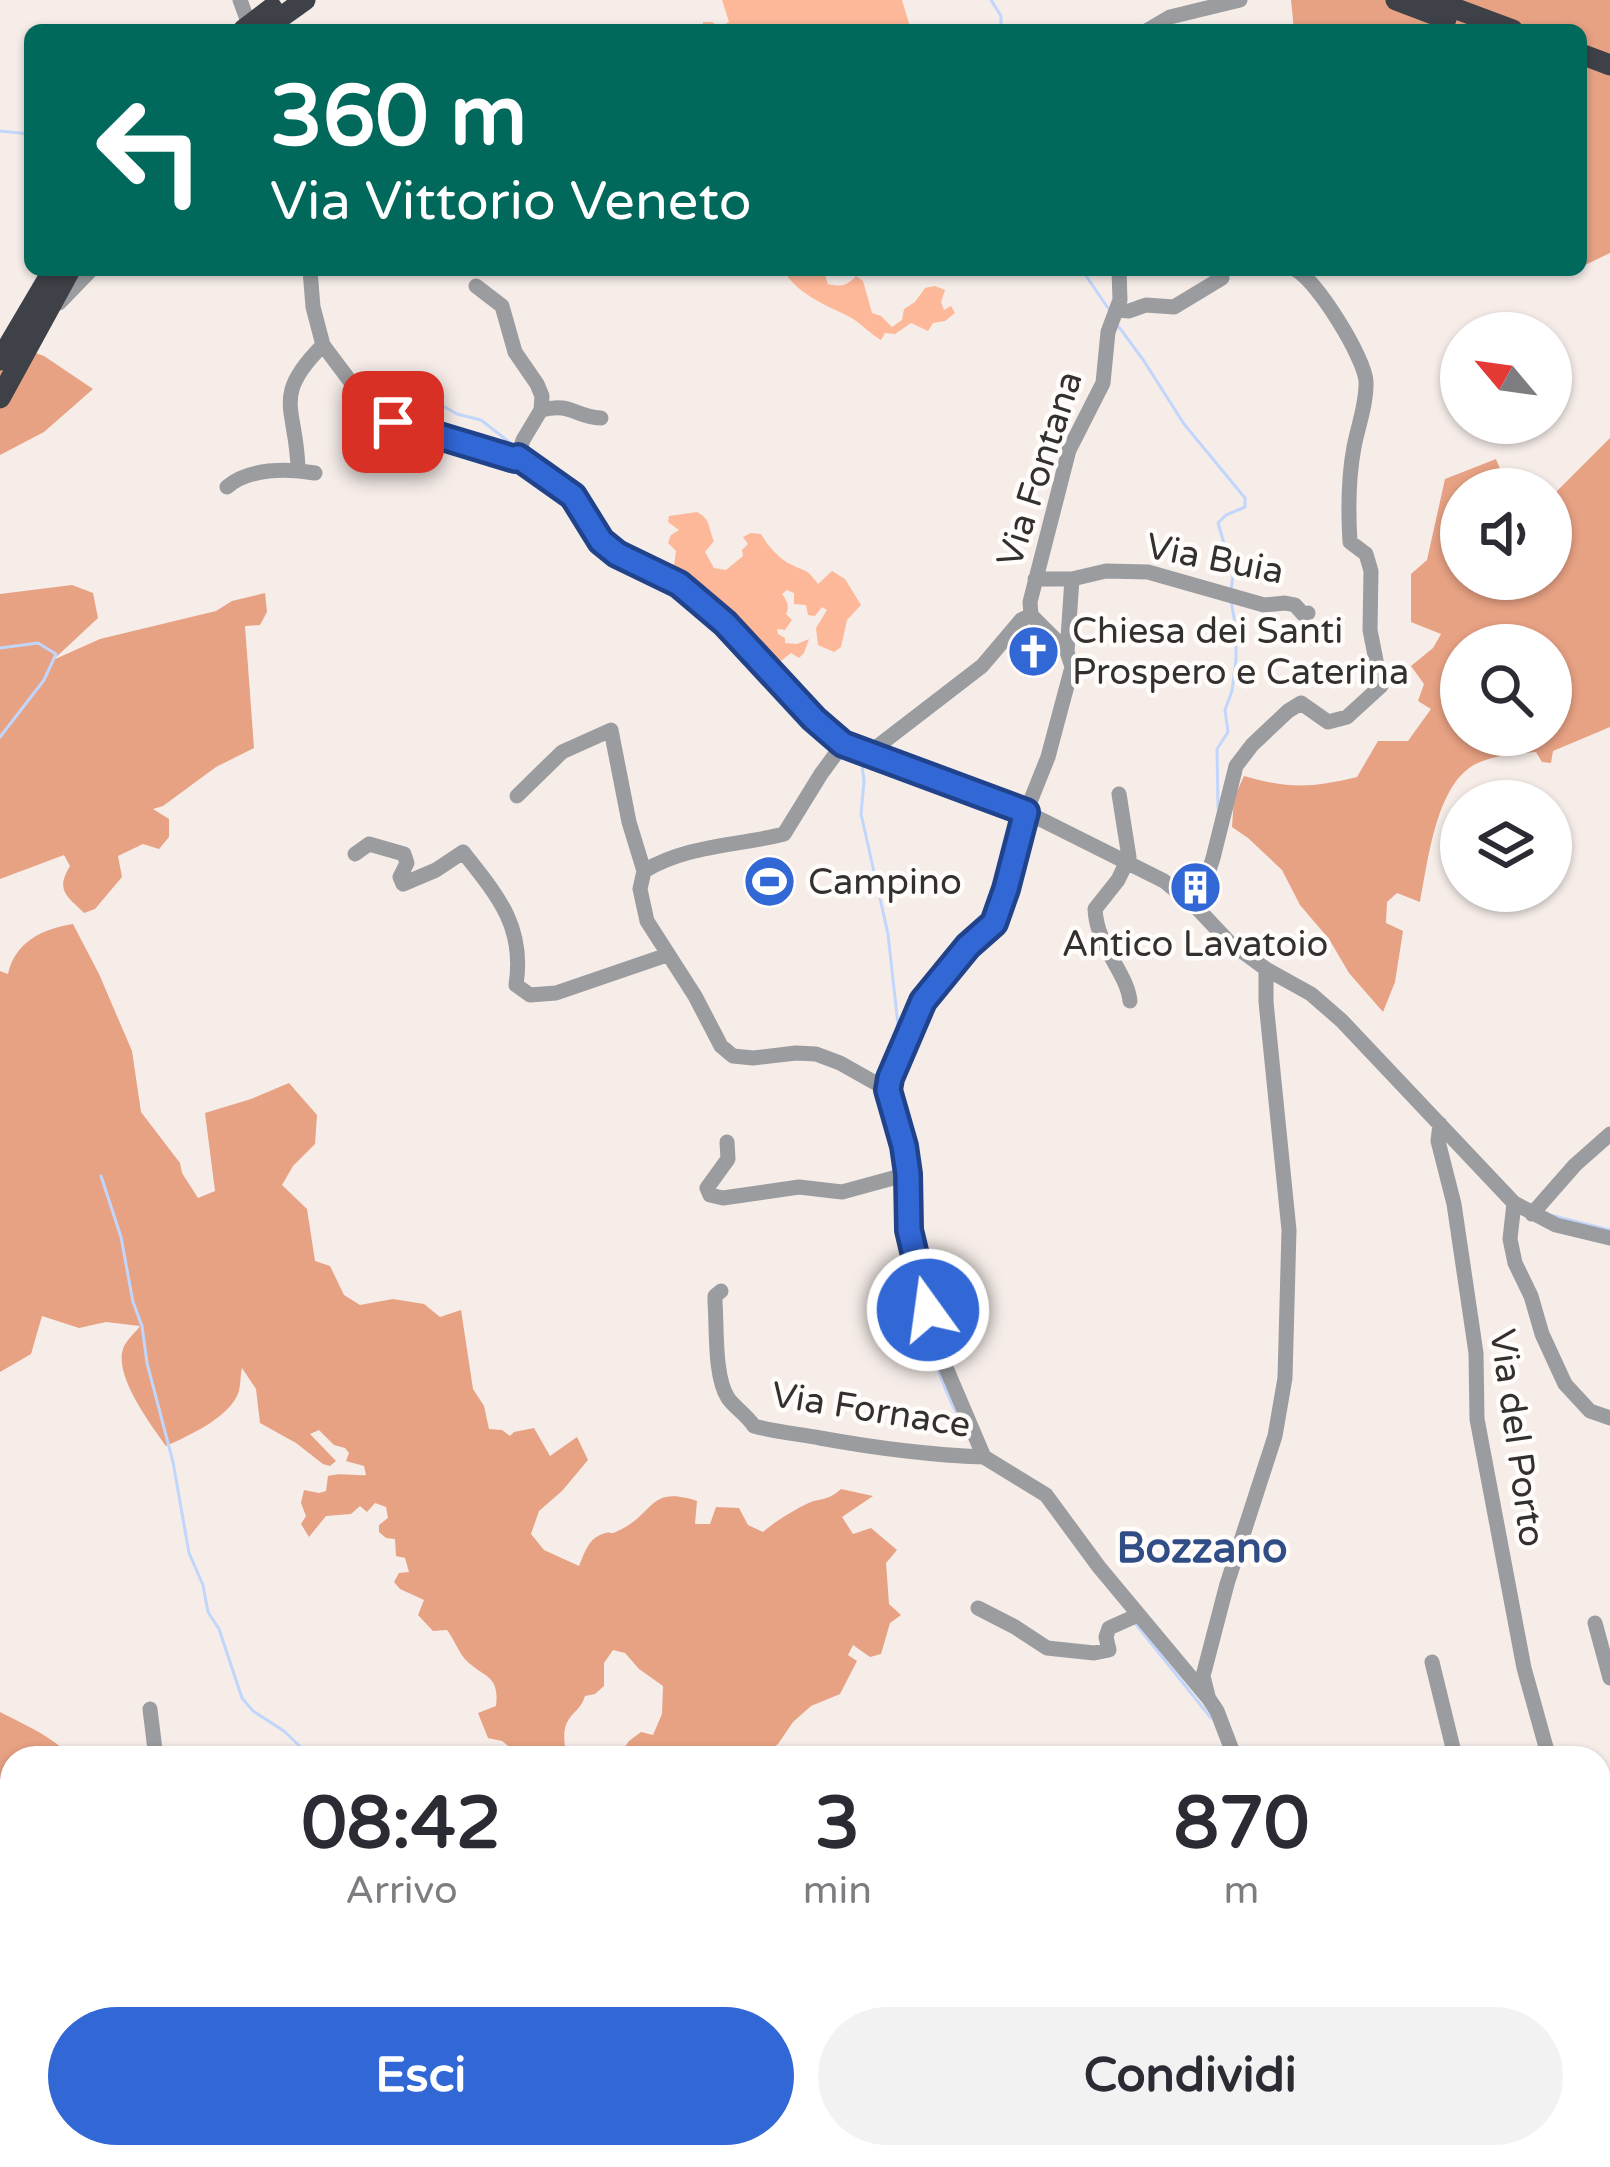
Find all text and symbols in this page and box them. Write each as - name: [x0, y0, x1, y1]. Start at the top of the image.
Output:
- text: 360 m: [270, 67, 527, 168]
- icon: left: [72, 72, 228, 228]
- text: Via Vittorio Veneto: [270, 169, 751, 234]
- north arrow: [1440, 312, 1572, 444]
- map controls: [1440, 312, 1572, 912]
- street label: Via Fontana: [988, 366, 1092, 572]
- pin: [342, 371, 444, 473]
- icon: arrive: [360, 389, 426, 455]
- button: sound: [1440, 468, 1572, 600]
- street label: Via Buia: [1143, 525, 1287, 593]
- place label: Chiesa dei Santi Prospero e Caterina: [1072, 610, 1409, 694]
- church icon: Chiesa dei Santi Prospero e Caterina: [1005, 624, 1061, 680]
- button: search: [1440, 624, 1572, 756]
- button: layers: [1440, 780, 1572, 912]
- sports icon: Campino: [741, 854, 797, 910]
- building icon: Antico Lavatoio: [1167, 860, 1223, 916]
- place label: Campino: [808, 861, 962, 904]
- place label: Antico Lavatoio: [1062, 923, 1328, 966]
- position arrow: [865, 1247, 991, 1373]
- street label: Via del Porto: [1480, 1326, 1554, 1550]
- street label: Via Fornace: [768, 1373, 974, 1447]
- district label: Bozzano: [1117, 1523, 1287, 1574]
- text: 08:42: [302, 1781, 501, 1868]
- text: 3: [815, 1781, 860, 1868]
- text: 870: [1174, 1781, 1309, 1868]
- text: Arrivo: [345, 1867, 458, 1914]
- text: min: [803, 1867, 872, 1914]
- text: m: [1224, 1867, 1259, 1914]
- button: Esci: [48, 2007, 794, 2145]
- button: Condividi: [818, 2007, 1563, 2145]

